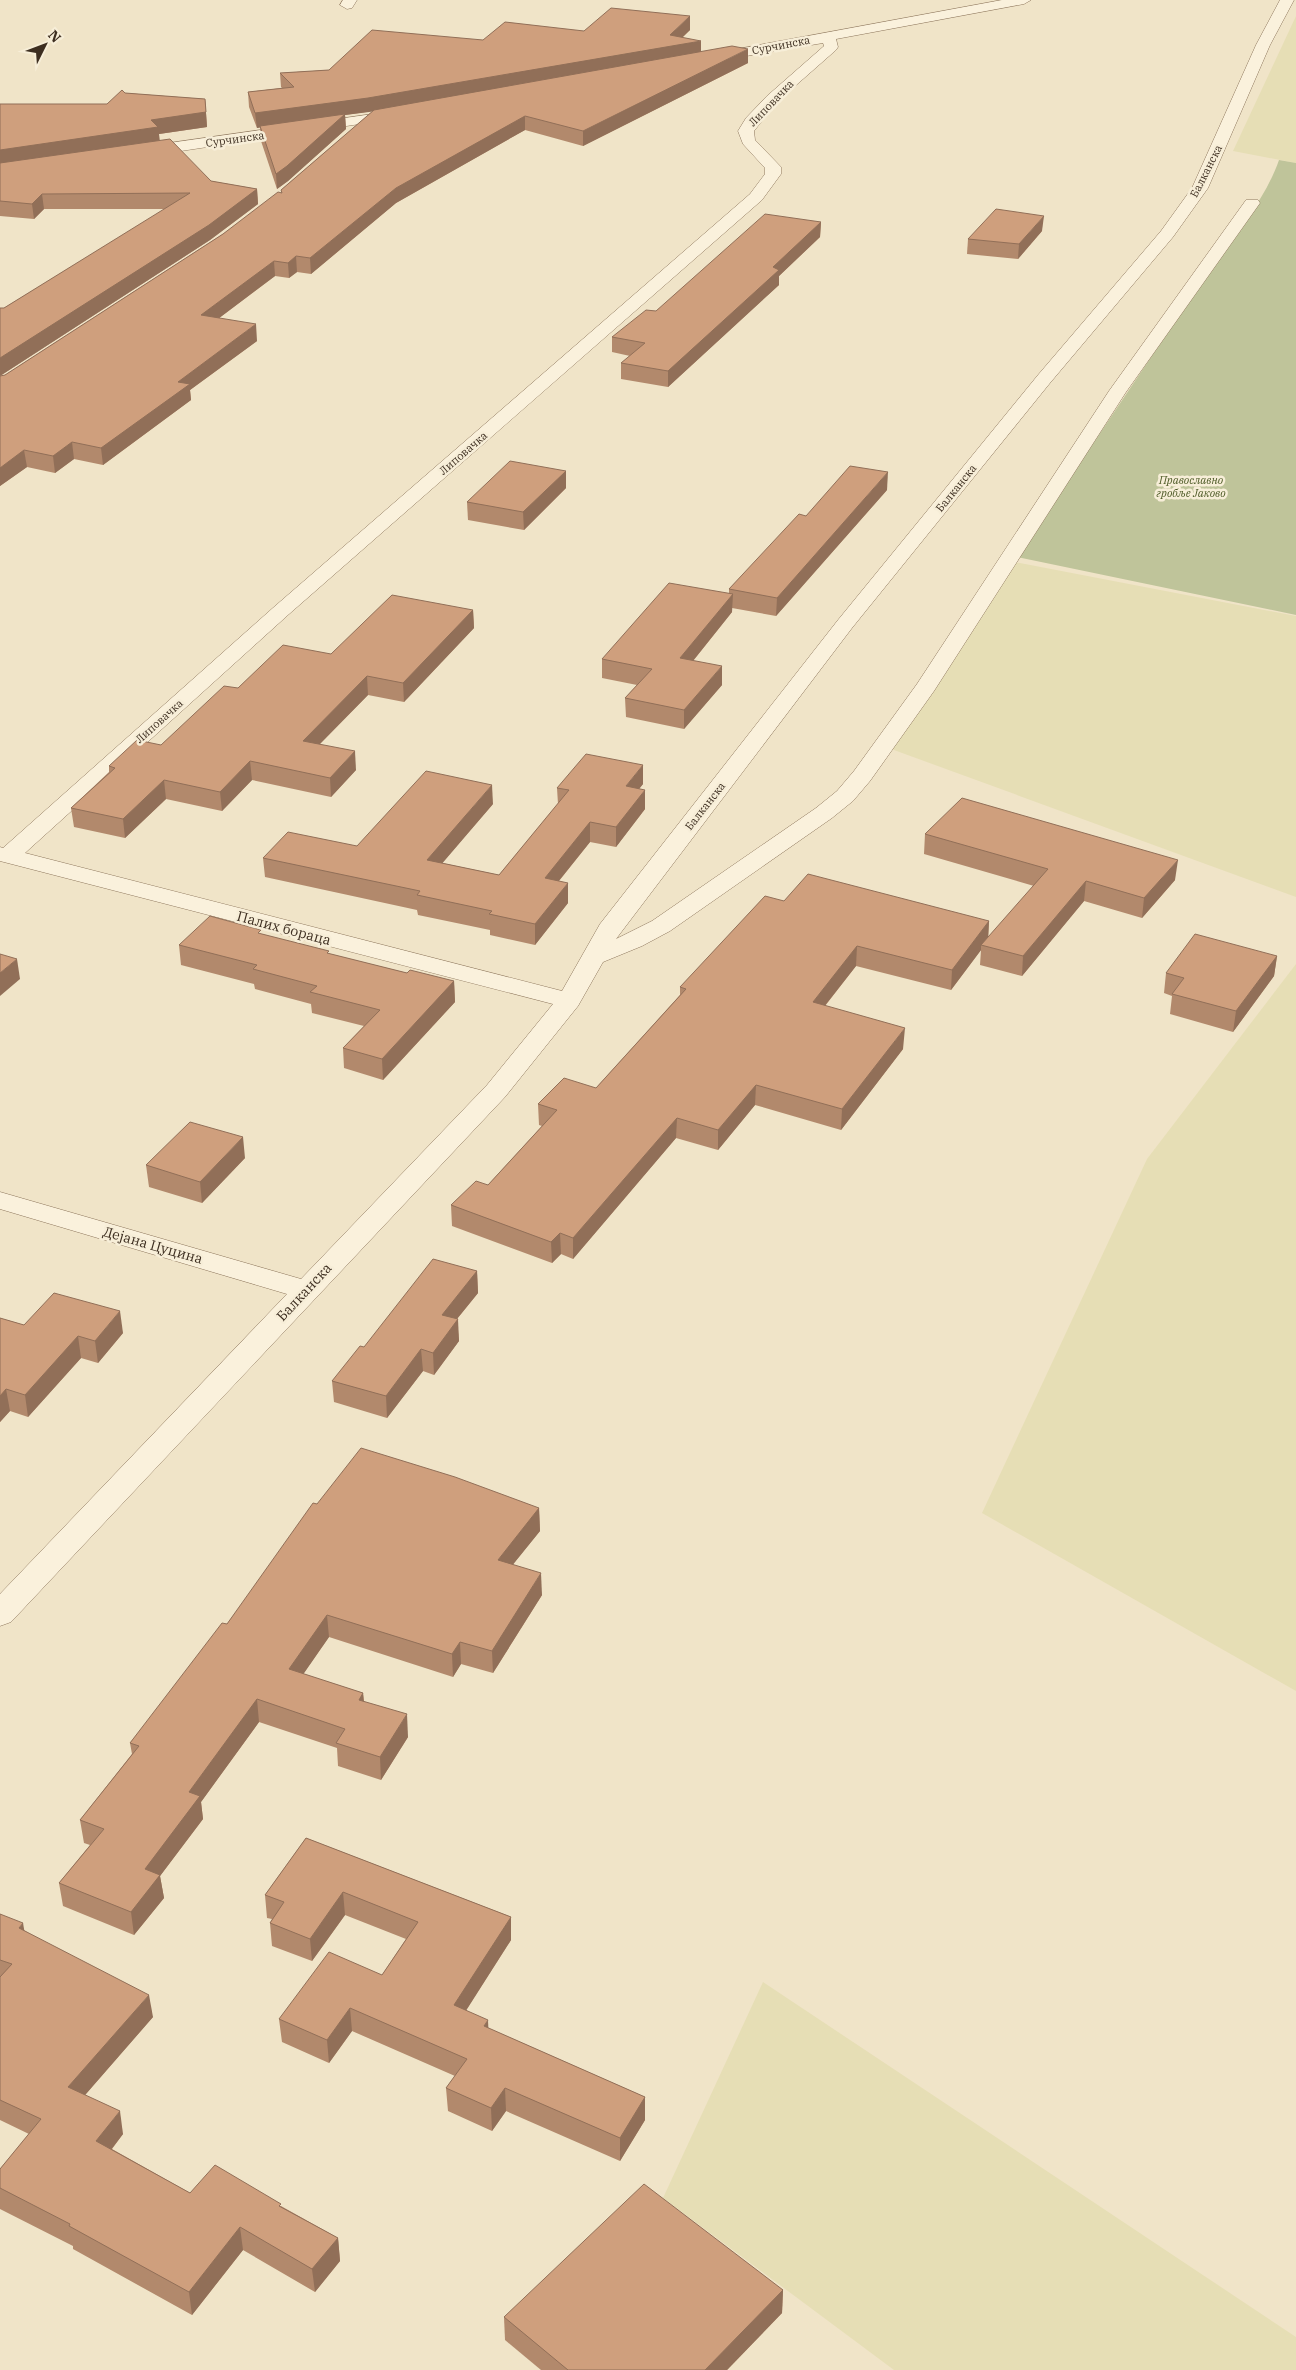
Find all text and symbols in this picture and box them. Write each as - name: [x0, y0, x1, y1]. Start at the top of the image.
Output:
- north arrow: [20, 20, 70, 70]
- text: N: [44, 26, 65, 46]
- street label: Сурчинска: [751, 32, 811, 58]
- street label: Липовачка: [745, 77, 797, 129]
- street label: Сурчинска: [205, 128, 265, 150]
- street label: Балканска: [1187, 142, 1225, 200]
- street label: Липовачка: [436, 428, 490, 478]
- street label: Балканска: [933, 461, 979, 515]
- park label: Православно гробље Јаково: [1156, 473, 1226, 500]
- street label: Липовачка: [132, 696, 186, 746]
- street label: Балканска: [682, 779, 728, 833]
- street label: Палих бораца: [235, 907, 333, 949]
- street label: Дејана Цуцина: [101, 1222, 205, 1268]
- street label: Балканска: [273, 1259, 336, 1325]

